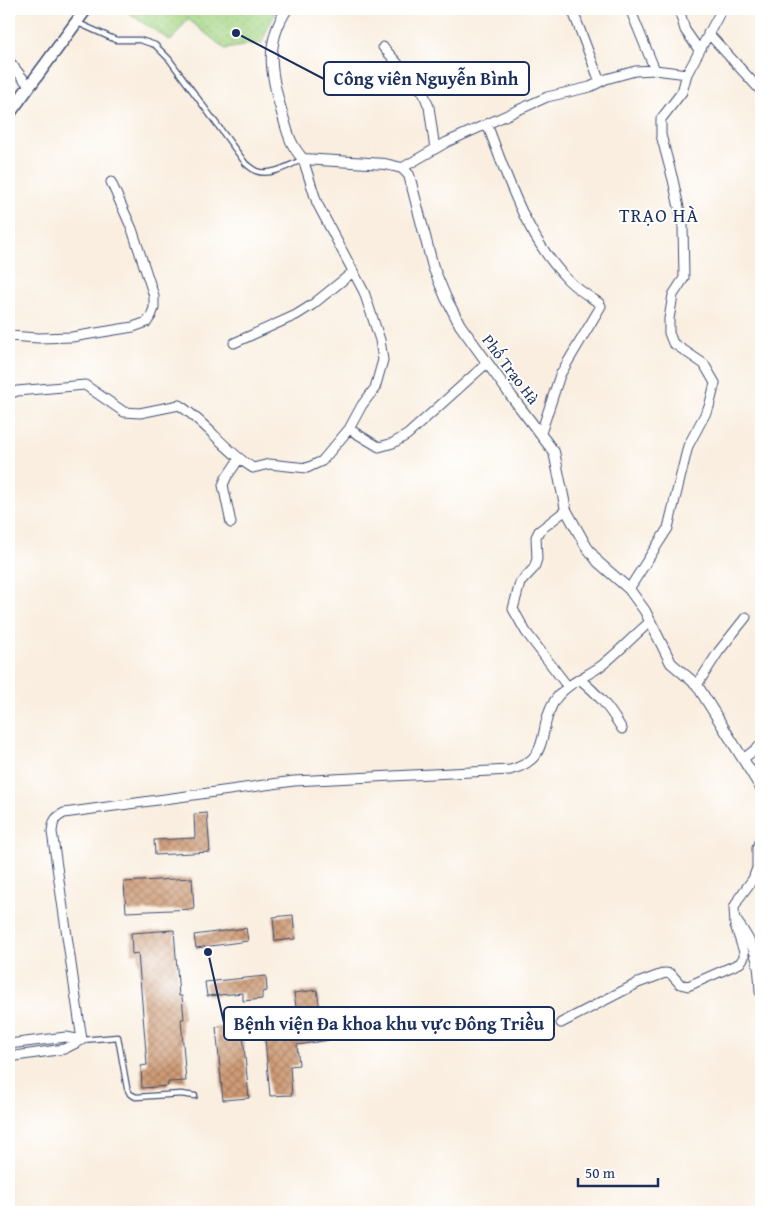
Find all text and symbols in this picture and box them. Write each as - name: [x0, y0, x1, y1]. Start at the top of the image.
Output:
- callout: Công viên Nguyễn Bình: [324, 62, 529, 95]
- text: Công viên Nguyễn Bình: [334, 65, 519, 92]
- district label: TRẠO HÀ: [619, 201, 699, 229]
- street label: Phố Trạo Hà: [477, 329, 546, 409]
- callout: Bệnh viện Đa khoa khu vực Đông Triều: [224, 1007, 554, 1040]
- text: Bệnh viện Đa khoa khu vực Đông Triều: [234, 1010, 545, 1037]
- scale bar: [578, 1156, 658, 1188]
- text: 50 m: [585, 1162, 616, 1183]

